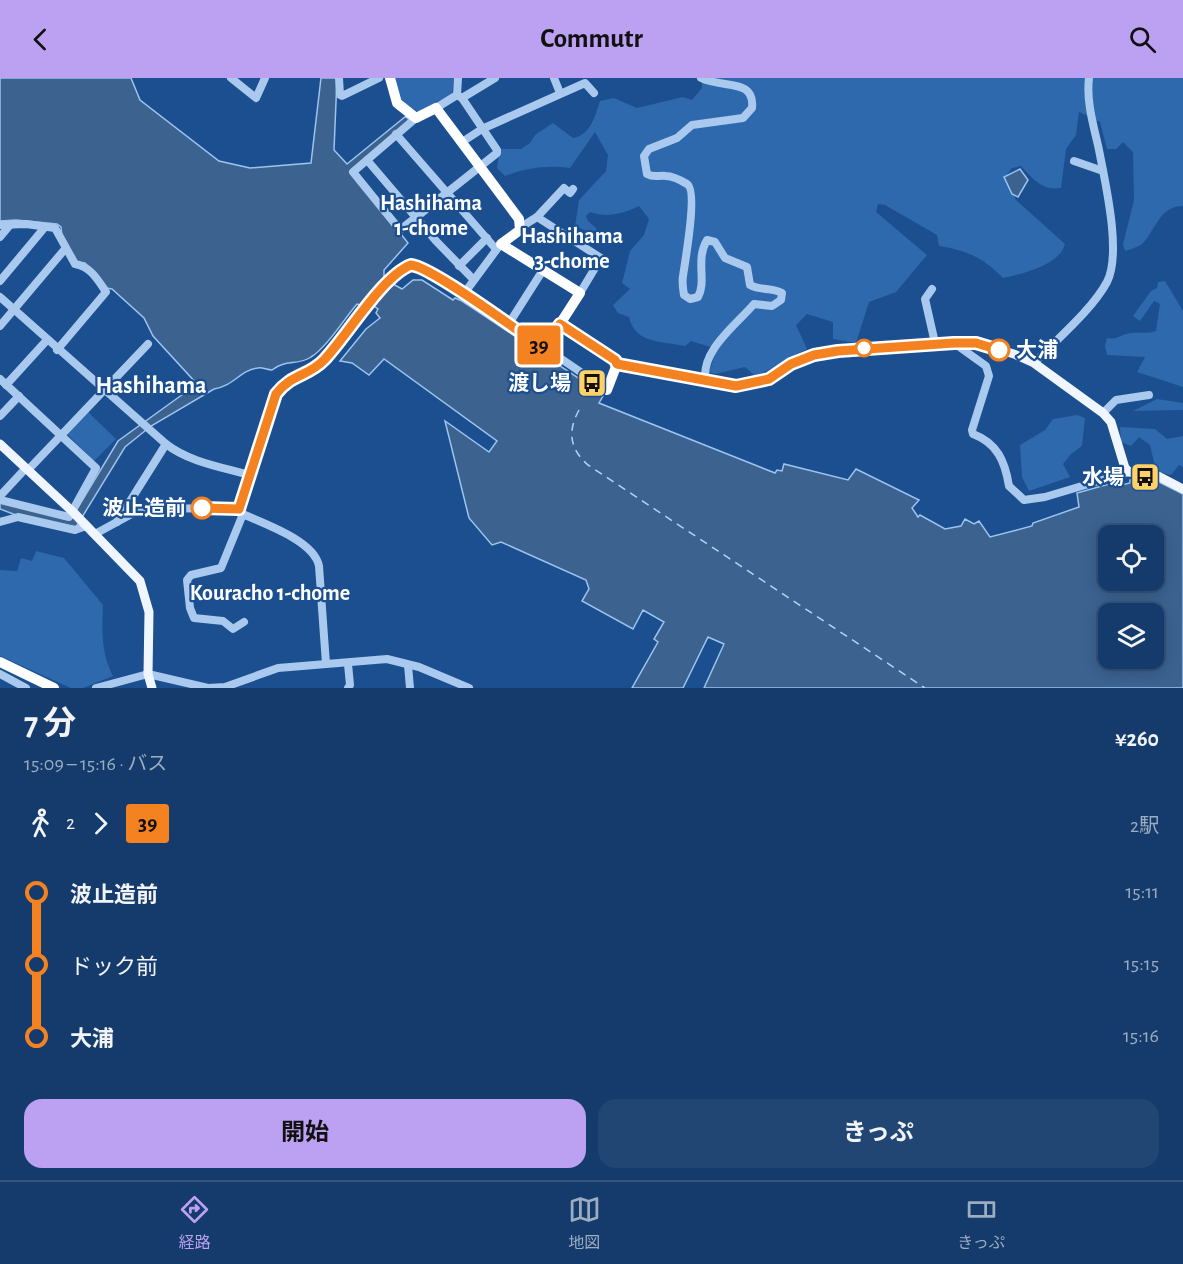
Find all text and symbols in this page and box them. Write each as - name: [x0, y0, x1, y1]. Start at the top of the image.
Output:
- icon: back: [24, 23, 57, 56]
- icon: search: [1126, 23, 1159, 56]
- text: Commutr: [540, 25, 643, 52]
- district label: Hashihama 1-chome: [380, 192, 482, 239]
- district label: Hashihama 3-chome: [521, 225, 623, 272]
- line badge: 39: [512, 326, 566, 364]
- text: 39: [529, 335, 549, 356]
- place label: 大浦: [1016, 338, 1058, 361]
- unlabelled marker: [855, 339, 873, 357]
- marker: 大浦: [988, 339, 1010, 361]
- bus stop icon: 渡し場: [576, 367, 608, 399]
- place label: 渡し場: [508, 372, 571, 394]
- district label: Hashihama: [95, 374, 207, 398]
- bus stop icon: 水場: [1129, 461, 1161, 493]
- place label: 水場: [1082, 466, 1124, 488]
- place label: 波止造前: [102, 496, 186, 519]
- marker: 波止造前: [191, 497, 213, 519]
- map controls: [1098, 525, 1164, 669]
- button: locate: [1098, 525, 1164, 591]
- district label: Kouracho 1-chome: [190, 582, 350, 604]
- button: layers: [1098, 603, 1164, 669]
- text: 7 分: [24, 708, 76, 741]
- text: ¥260: [1115, 728, 1159, 750]
- text: 15:09 – 15:16 · バス: [24, 754, 167, 774]
- icon: walk: [24, 807, 57, 840]
- icon: forward: [84, 807, 117, 840]
- text: 2: [66, 813, 75, 833]
- text: 39: [138, 813, 157, 834]
- text: 2駅: [1130, 816, 1159, 836]
- text: 15:11: [1125, 882, 1159, 902]
- text: 波止造前: [70, 884, 158, 906]
- text: 15:15: [1124, 954, 1159, 974]
- text: ドック前: [70, 956, 158, 978]
- text: 15:16: [1123, 1026, 1159, 1046]
- text: 大浦: [70, 1028, 114, 1050]
- button: 開始: [24, 1099, 586, 1168]
- button: きっぷ: [598, 1099, 1159, 1168]
- tab: 経路: [178, 1193, 211, 1253]
- tab: 地図: [568, 1193, 601, 1253]
- tab: きっぷ: [957, 1193, 1005, 1253]

